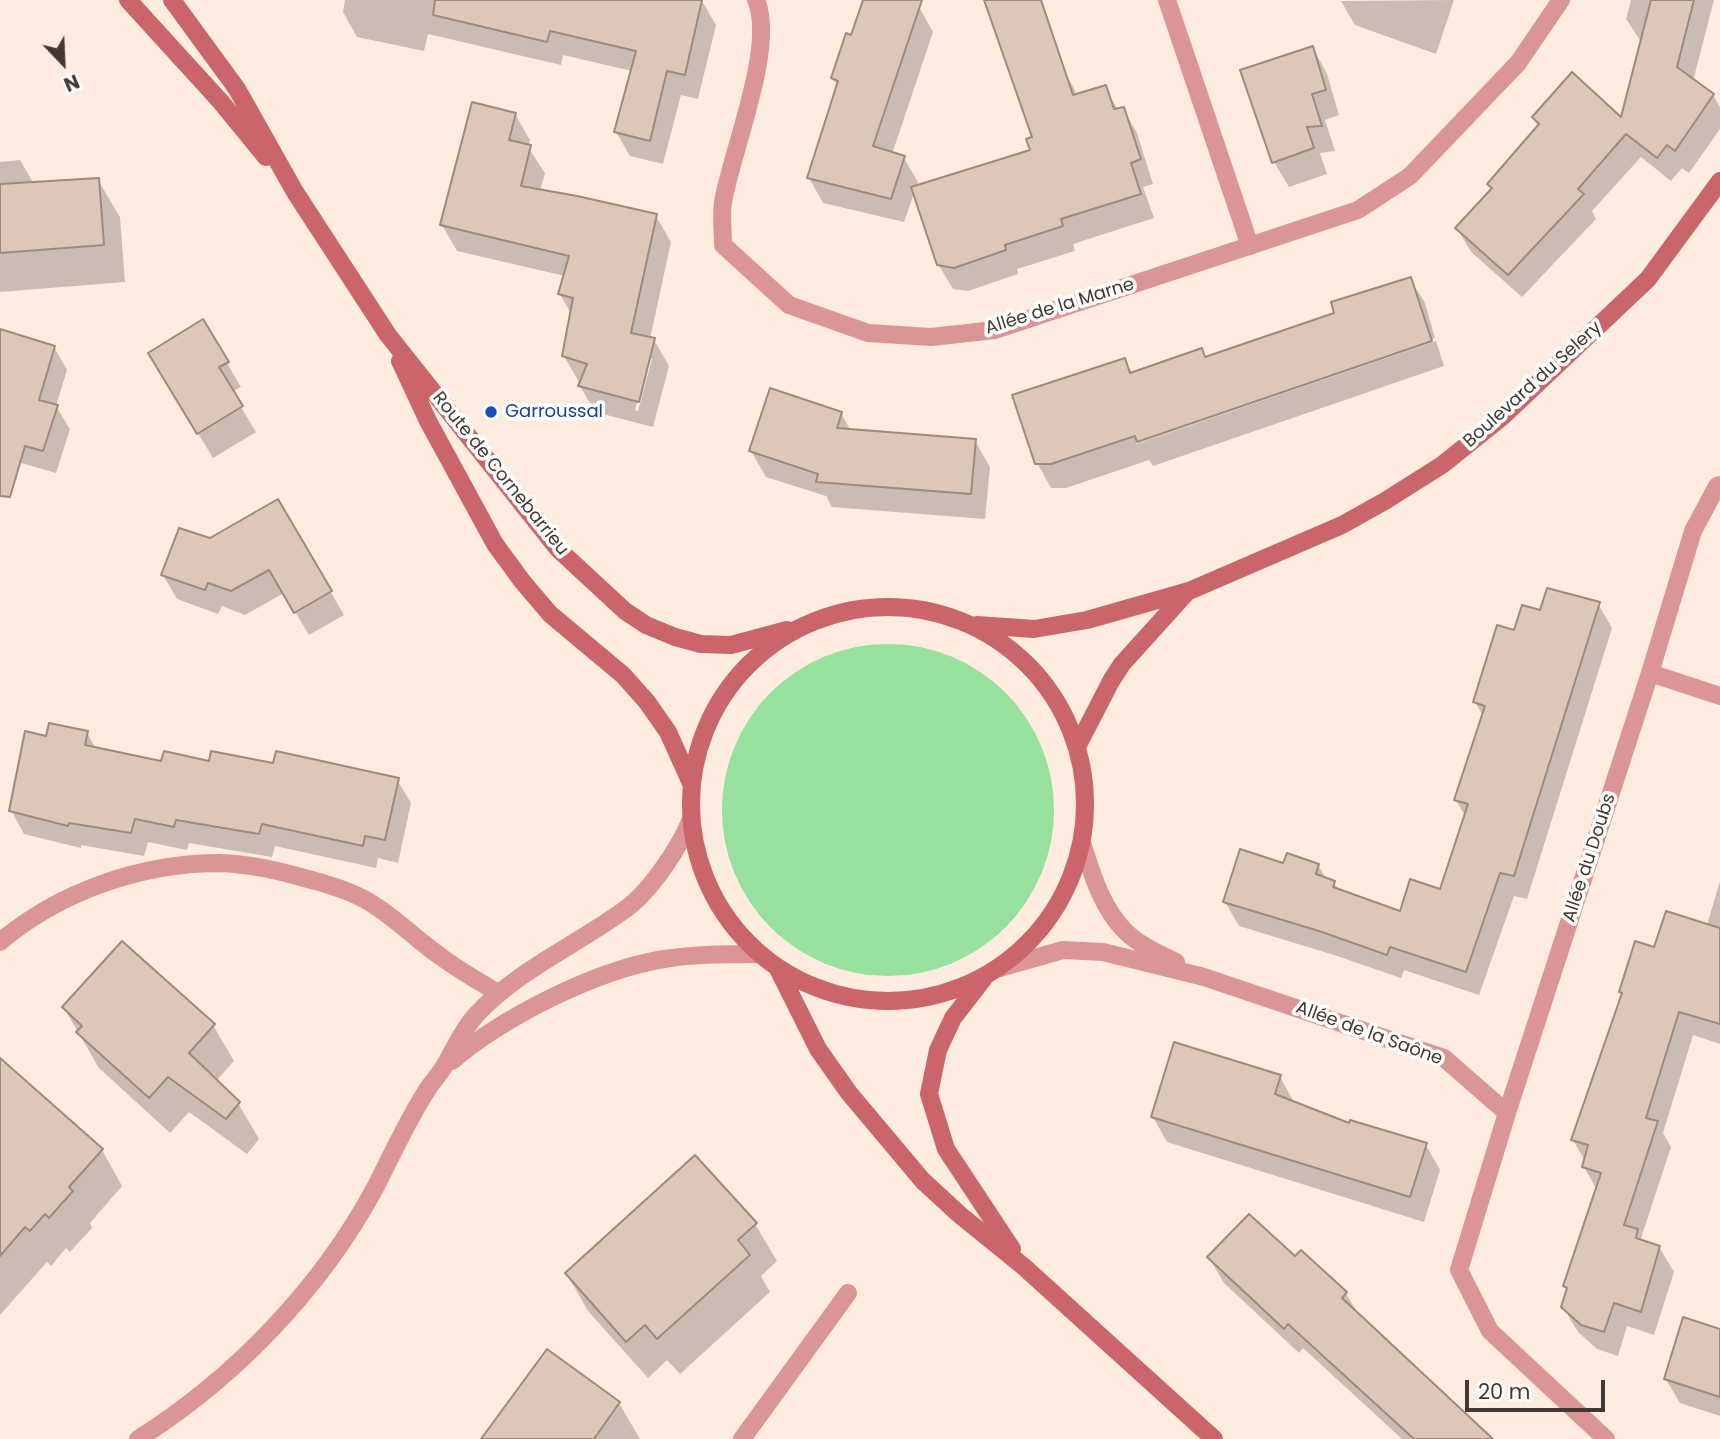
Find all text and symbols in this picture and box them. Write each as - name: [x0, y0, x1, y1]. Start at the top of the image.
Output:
- north arrow: [28, 28, 98, 98]
- text: N: [60, 68, 83, 98]
- street label: Allée de la Marne: [983, 274, 1137, 340]
- street label: Boulevard du Selery: [1460, 317, 1606, 453]
- street label: Route de Cornebarrieu: [427, 388, 573, 560]
- place label: Garroussal: [505, 401, 603, 423]
- marker: Garroussal: [483, 404, 499, 420]
- street label: Allée du Doubs: [1559, 791, 1621, 925]
- street label: Allée de la Saône: [1293, 997, 1445, 1071]
- scale bar: [1468, 1366, 1608, 1410]
- text: 20 m: [1478, 1377, 1531, 1406]

